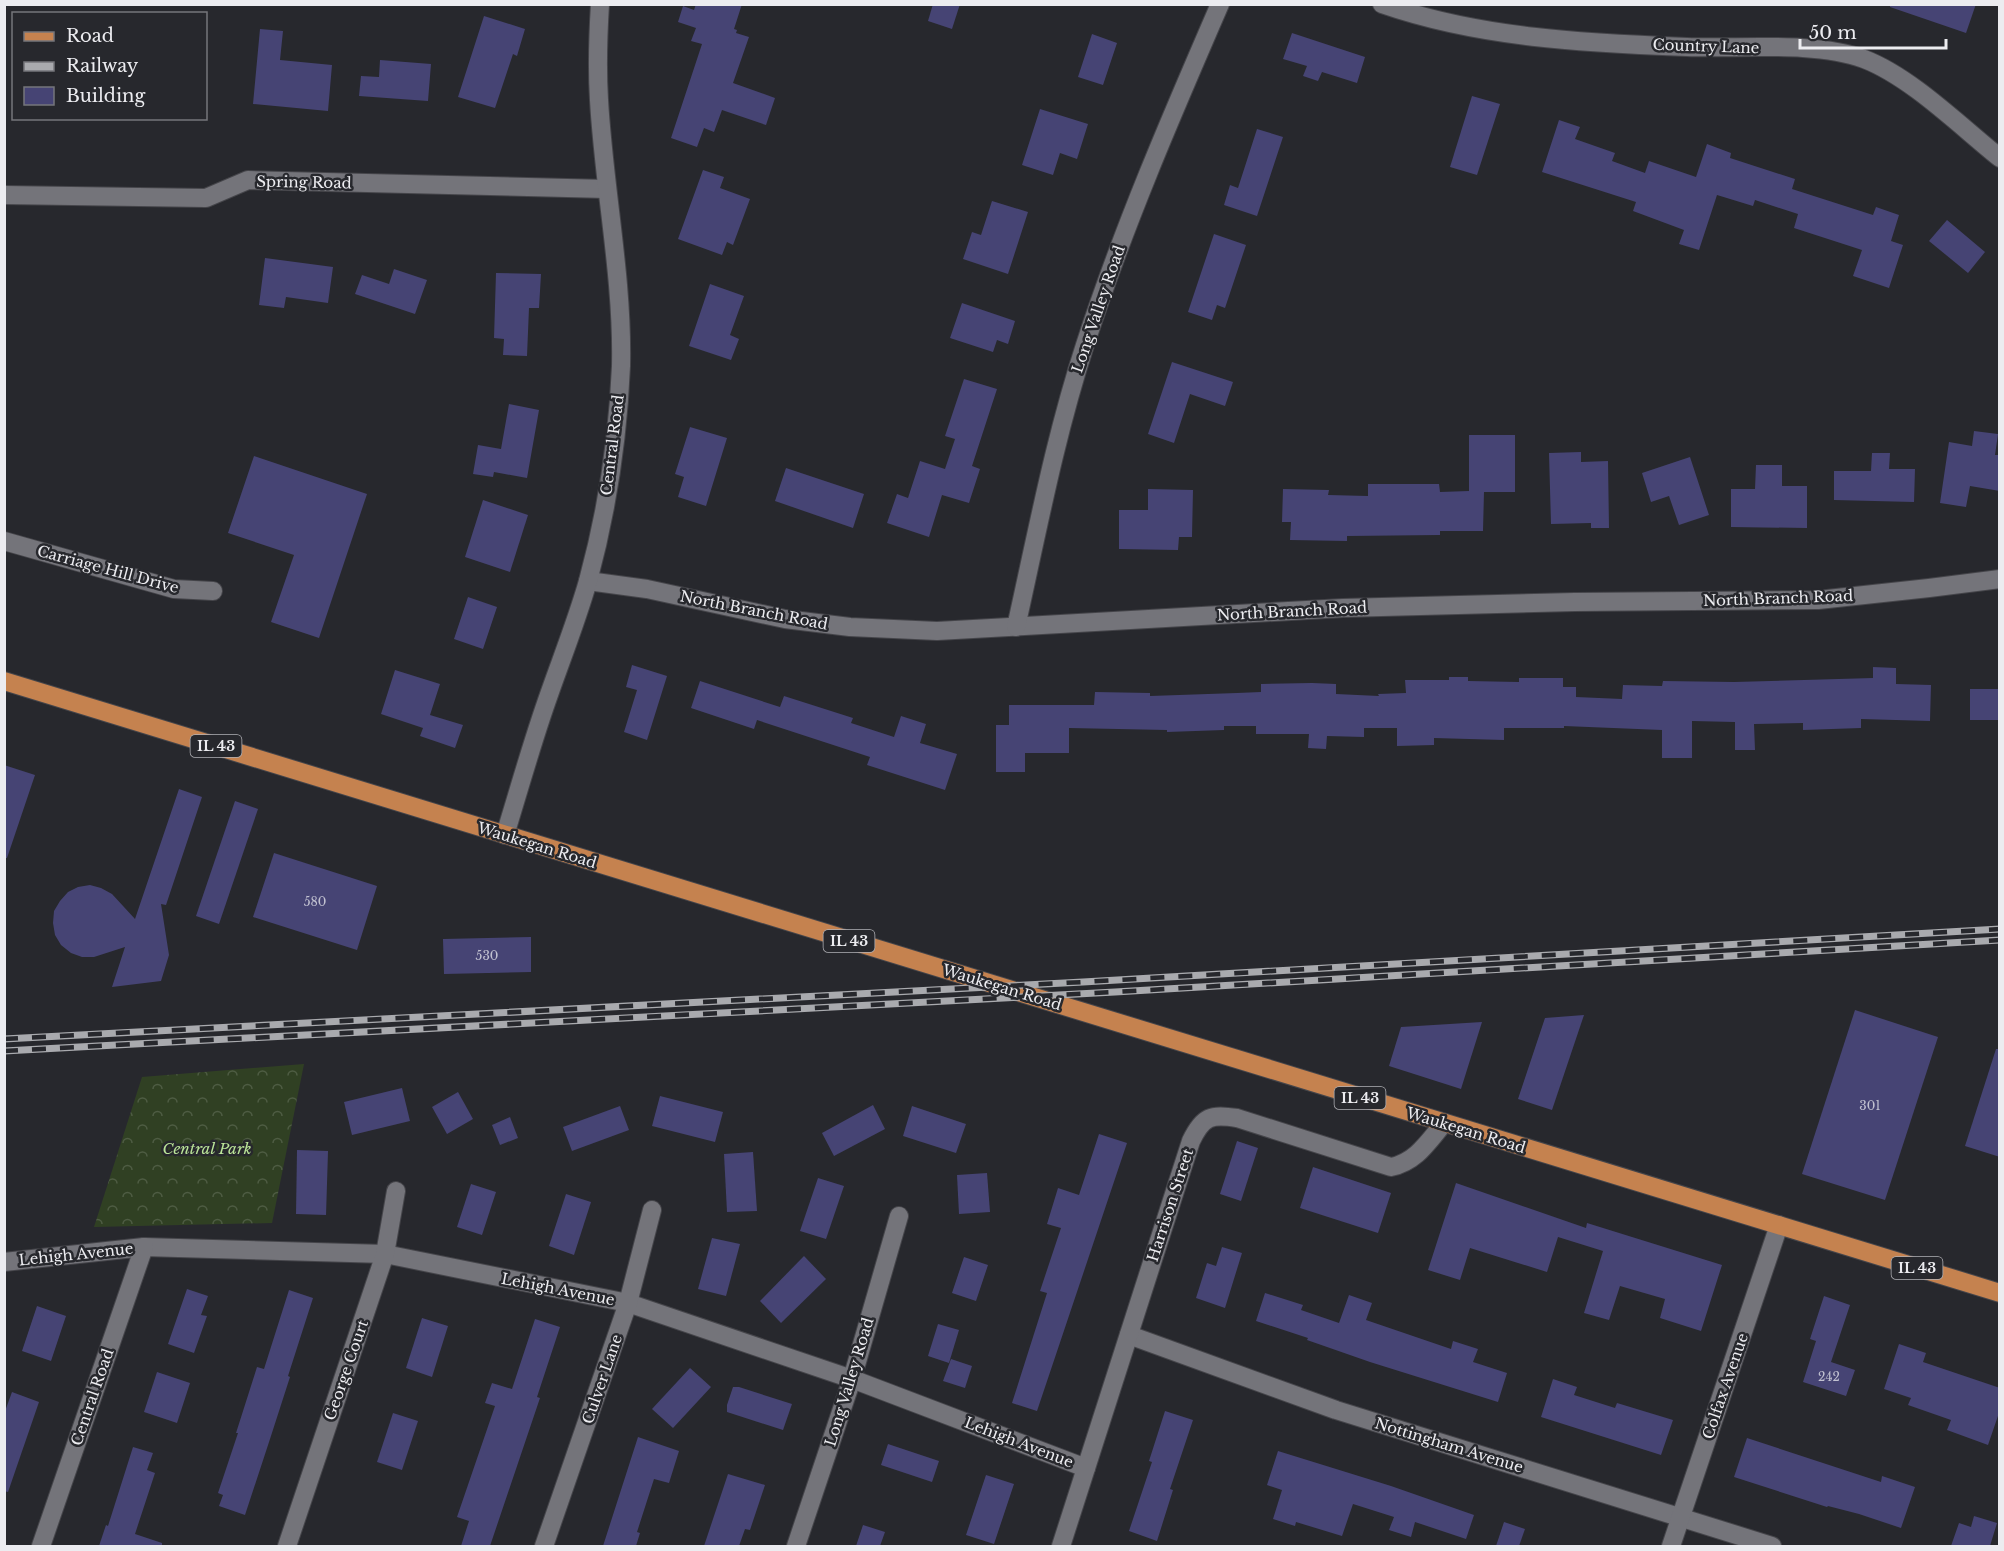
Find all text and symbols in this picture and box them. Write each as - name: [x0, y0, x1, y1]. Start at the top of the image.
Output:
- legend: [12, 12, 207, 120]
- scale bar: [1800, 12, 1946, 50]
- text: 50 m: [1809, 22, 1857, 44]
- text: Road: [66, 25, 114, 47]
- street label: Country Lane: [1652, 35, 1760, 57]
- text: Railway: [66, 55, 139, 77]
- text: Building: [66, 85, 145, 107]
- street label: Spring Road: [256, 172, 352, 192]
- street label: Long Valley Road: [1067, 243, 1129, 375]
- street label: Central Road: [596, 394, 628, 496]
- street label: Carriage Hill Drive: [35, 541, 181, 597]
- street label: North Branch Road: [678, 586, 830, 634]
- street label: North Branch Road: [1703, 586, 1853, 610]
- street label: North Branch Road: [1216, 598, 1368, 624]
- road number: IL 43: [190, 735, 242, 757]
- street label: Waukegan Road: [474, 818, 599, 872]
- house number: 580: [304, 894, 326, 909]
- road number: IL 43: [824, 930, 874, 952]
- house number: 530: [476, 948, 498, 963]
- street label: Waukegan Road: [939, 960, 1064, 1014]
- road number: IL 43: [1334, 1087, 1386, 1109]
- house number: 301: [1859, 1098, 1881, 1113]
- street label: Waukegan Road: [1403, 1103, 1528, 1157]
- park label: Central Park: [163, 1139, 251, 1158]
- street label: Harrison Street: [1143, 1146, 1197, 1264]
- street label: Lehigh Avenue: [18, 1239, 134, 1269]
- road number: IL 43: [1892, 1257, 1942, 1279]
- street label: Lehigh Avenue: [500, 1269, 616, 1309]
- street label: Long Valley Road: [820, 1315, 878, 1449]
- street label: George Court: [320, 1317, 372, 1423]
- street label: Colfax Avenue: [1698, 1330, 1752, 1442]
- street label: Culver Lane: [578, 1332, 626, 1426]
- street label: Central Road: [67, 1346, 117, 1448]
- house number: 242: [1818, 1369, 1840, 1384]
- street label: Lehigh Avenue: [962, 1413, 1076, 1471]
- street label: Nottingham Avenue: [1372, 1413, 1526, 1477]

